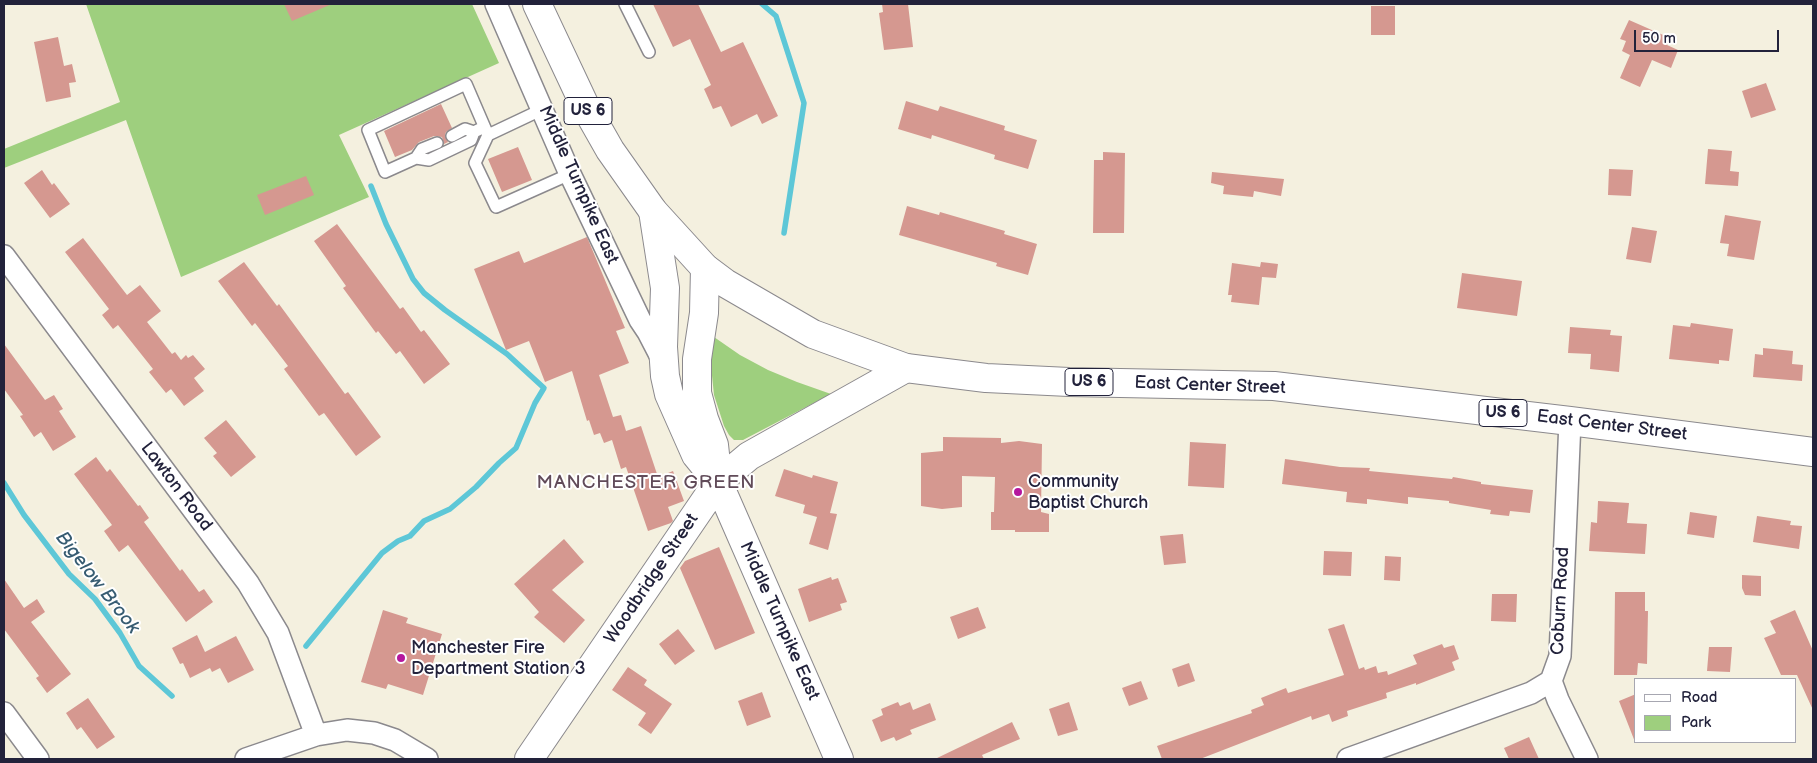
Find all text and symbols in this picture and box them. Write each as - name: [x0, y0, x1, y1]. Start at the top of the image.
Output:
- scale bar: [1637, 20, 1782, 52]
- text: 50 m: [1642, 29, 1676, 48]
- road number: US 6: [564, 98, 612, 124]
- street label: Middle Turnpike East: [533, 102, 623, 268]
- road number: US 6: [1065, 368, 1113, 396]
- street label: East Center Street: [1134, 373, 1286, 399]
- road number: US 6: [1479, 399, 1527, 426]
- street label: East Center Street: [1536, 406, 1688, 446]
- street label: Lawton Road: [135, 438, 217, 536]
- place label: Community Baptist Church: [1028, 471, 1148, 514]
- district label: MANCHESTER GREEN: [534, 472, 758, 494]
- marker: Community Baptist Church: [1012, 486, 1024, 498]
- street label: Woodbridge Street: [600, 510, 704, 648]
- water label: Bigelow Brook: [50, 527, 144, 639]
- street label: Middle Turnpike East: [734, 538, 824, 704]
- street label: Coburn Road: [1547, 546, 1575, 656]
- place label: Manchester Fire Department Station 3: [411, 637, 586, 680]
- marker: Manchester Fire Department Station 3: [395, 652, 407, 664]
- legend: [1634, 678, 1797, 743]
- text: Road: [1681, 688, 1717, 707]
- text: Park: [1681, 713, 1711, 732]

